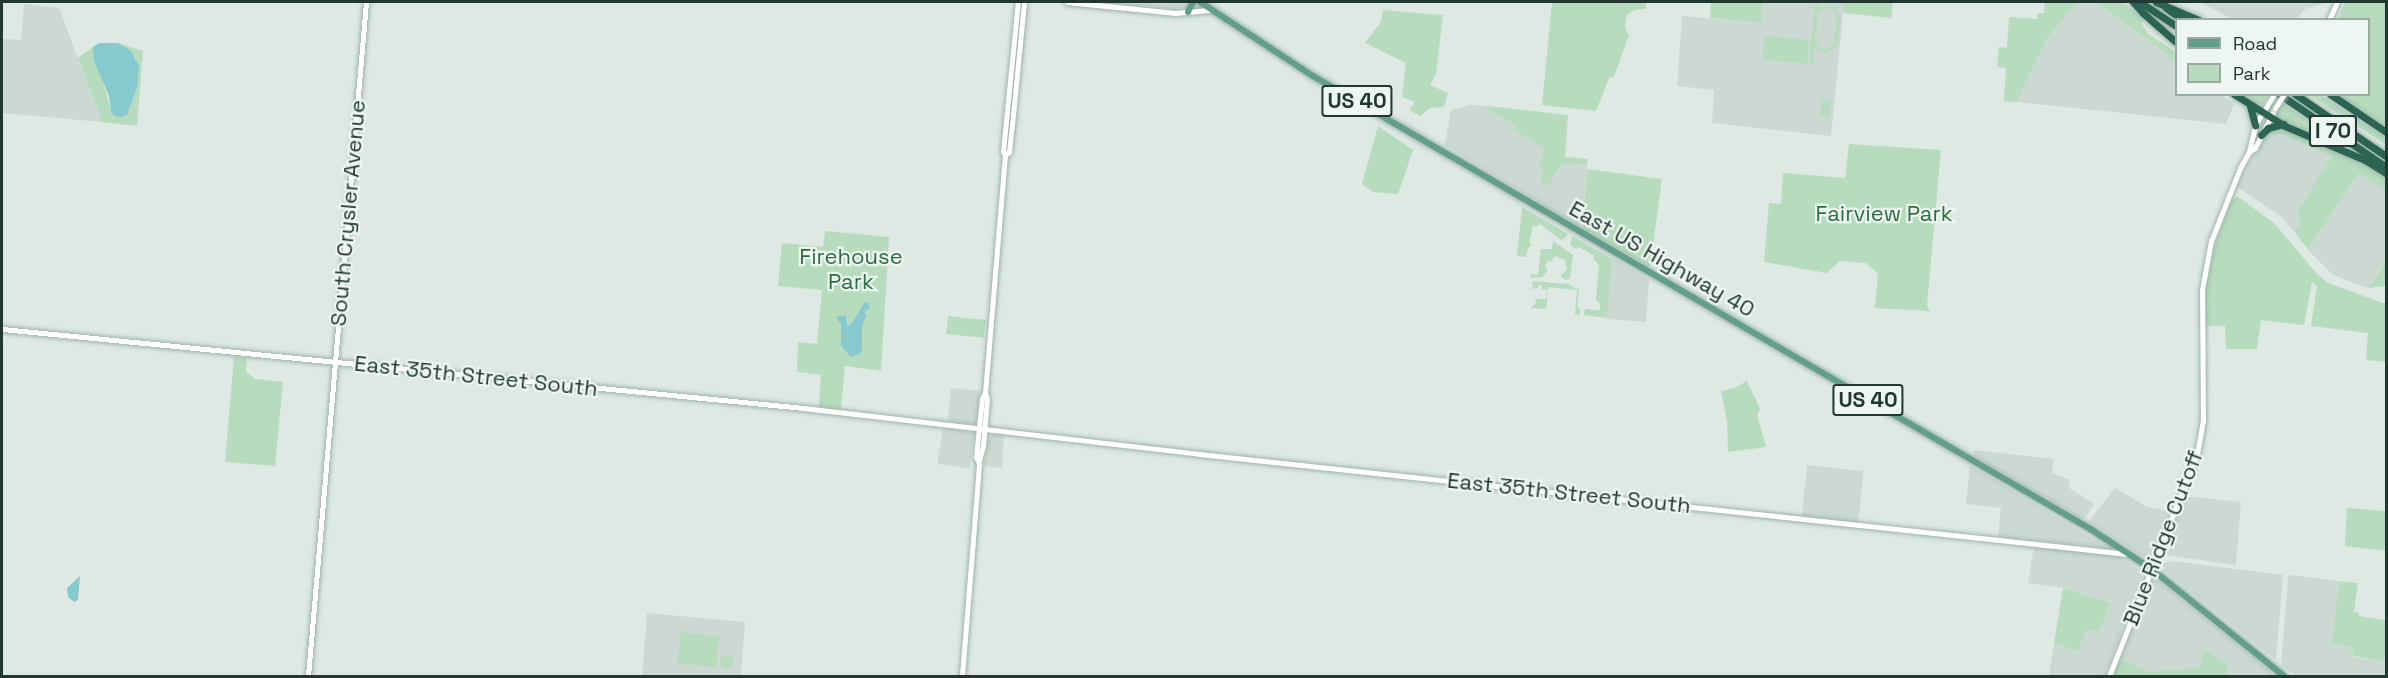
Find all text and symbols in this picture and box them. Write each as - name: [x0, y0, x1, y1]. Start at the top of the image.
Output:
- legend: [2175, 18, 2370, 96]
- text: Road: [2233, 32, 2277, 55]
- text: Park: [2233, 62, 2270, 85]
- road number: US 40: [1321, 83, 1393, 119]
- street label: South Crysler Avenue: [325, 99, 371, 327]
- road number: I 70: [2308, 113, 2358, 149]
- street label: East US Highway 40: [1564, 195, 1760, 323]
- park label: Fairview Park: [1815, 201, 1953, 227]
- park label: Firehouse Park: [799, 243, 903, 294]
- street label: East 35th Street South: [353, 350, 599, 402]
- road number: US 40: [1832, 382, 1904, 418]
- street label: Blue Ridge Cutoff: [2117, 447, 2209, 629]
- street label: East 35th Street South: [1446, 467, 1692, 519]

